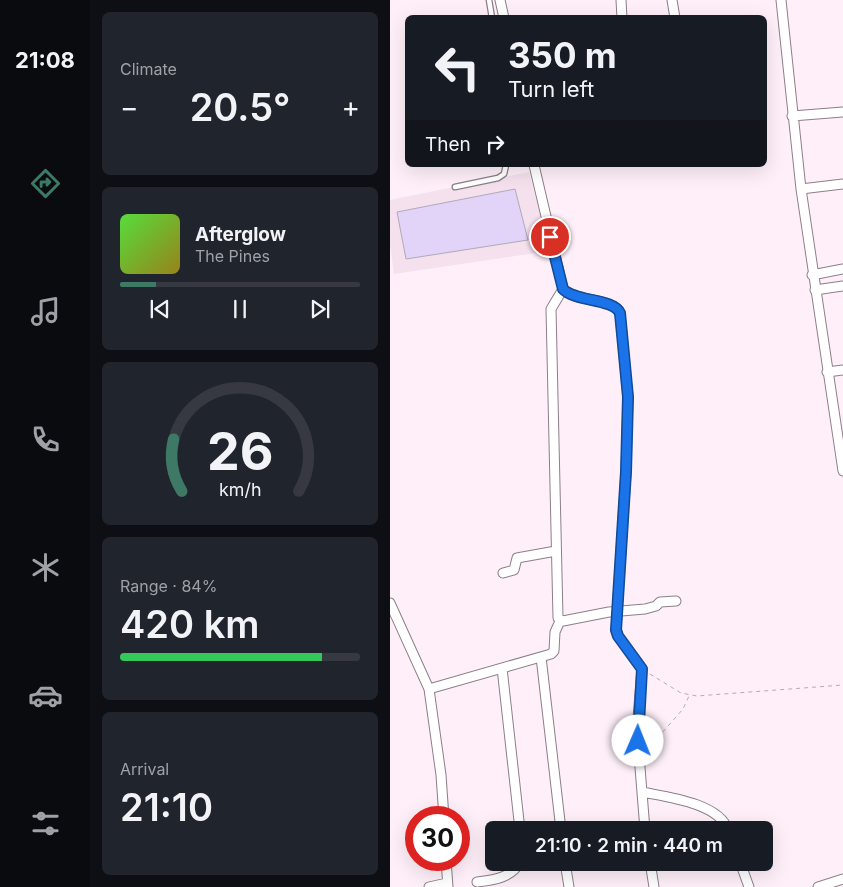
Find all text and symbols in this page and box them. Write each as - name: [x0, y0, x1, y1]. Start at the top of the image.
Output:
- text: 350 m: [508, 34, 617, 76]
- icon: left: [425, 35, 490, 100]
- text: 21:08: [15, 47, 75, 73]
- text: Climate: [120, 59, 177, 79]
- text: Turn left: [508, 76, 594, 102]
- text: 20.5°: [190, 84, 290, 130]
- text: −: [120, 90, 139, 124]
- text: +: [341, 90, 360, 124]
- icon: right: [481, 130, 509, 158]
- text: Then: [425, 133, 471, 156]
- icon: directions: [28, 166, 63, 201]
- pin: [529, 216, 571, 258]
- text: Afterglow: [195, 223, 286, 246]
- icon: arrive: [536, 223, 564, 251]
- text: The Pines: [195, 246, 270, 266]
- icon: music: [28, 294, 63, 329]
- icon: previous: [146, 295, 174, 323]
- icon: pause: [226, 295, 254, 323]
- icon: next: [306, 295, 334, 323]
- text: 26: [207, 420, 273, 483]
- icon: phone: [28, 422, 63, 457]
- text: km/h: [219, 479, 261, 500]
- icon: climate: [28, 550, 63, 585]
- text: Range · 84%: [120, 576, 217, 596]
- text: 420 km: [120, 601, 259, 647]
- icon: car: [28, 678, 63, 713]
- position arrow: [611, 714, 663, 766]
- text: Arrival: [120, 759, 169, 779]
- text: 21:10: [120, 784, 213, 830]
- icon: filters: [28, 806, 63, 841]
- speed limit sign: 30: [405, 806, 470, 871]
- text: 21:10 · 2 min · 440 m: [535, 834, 723, 857]

